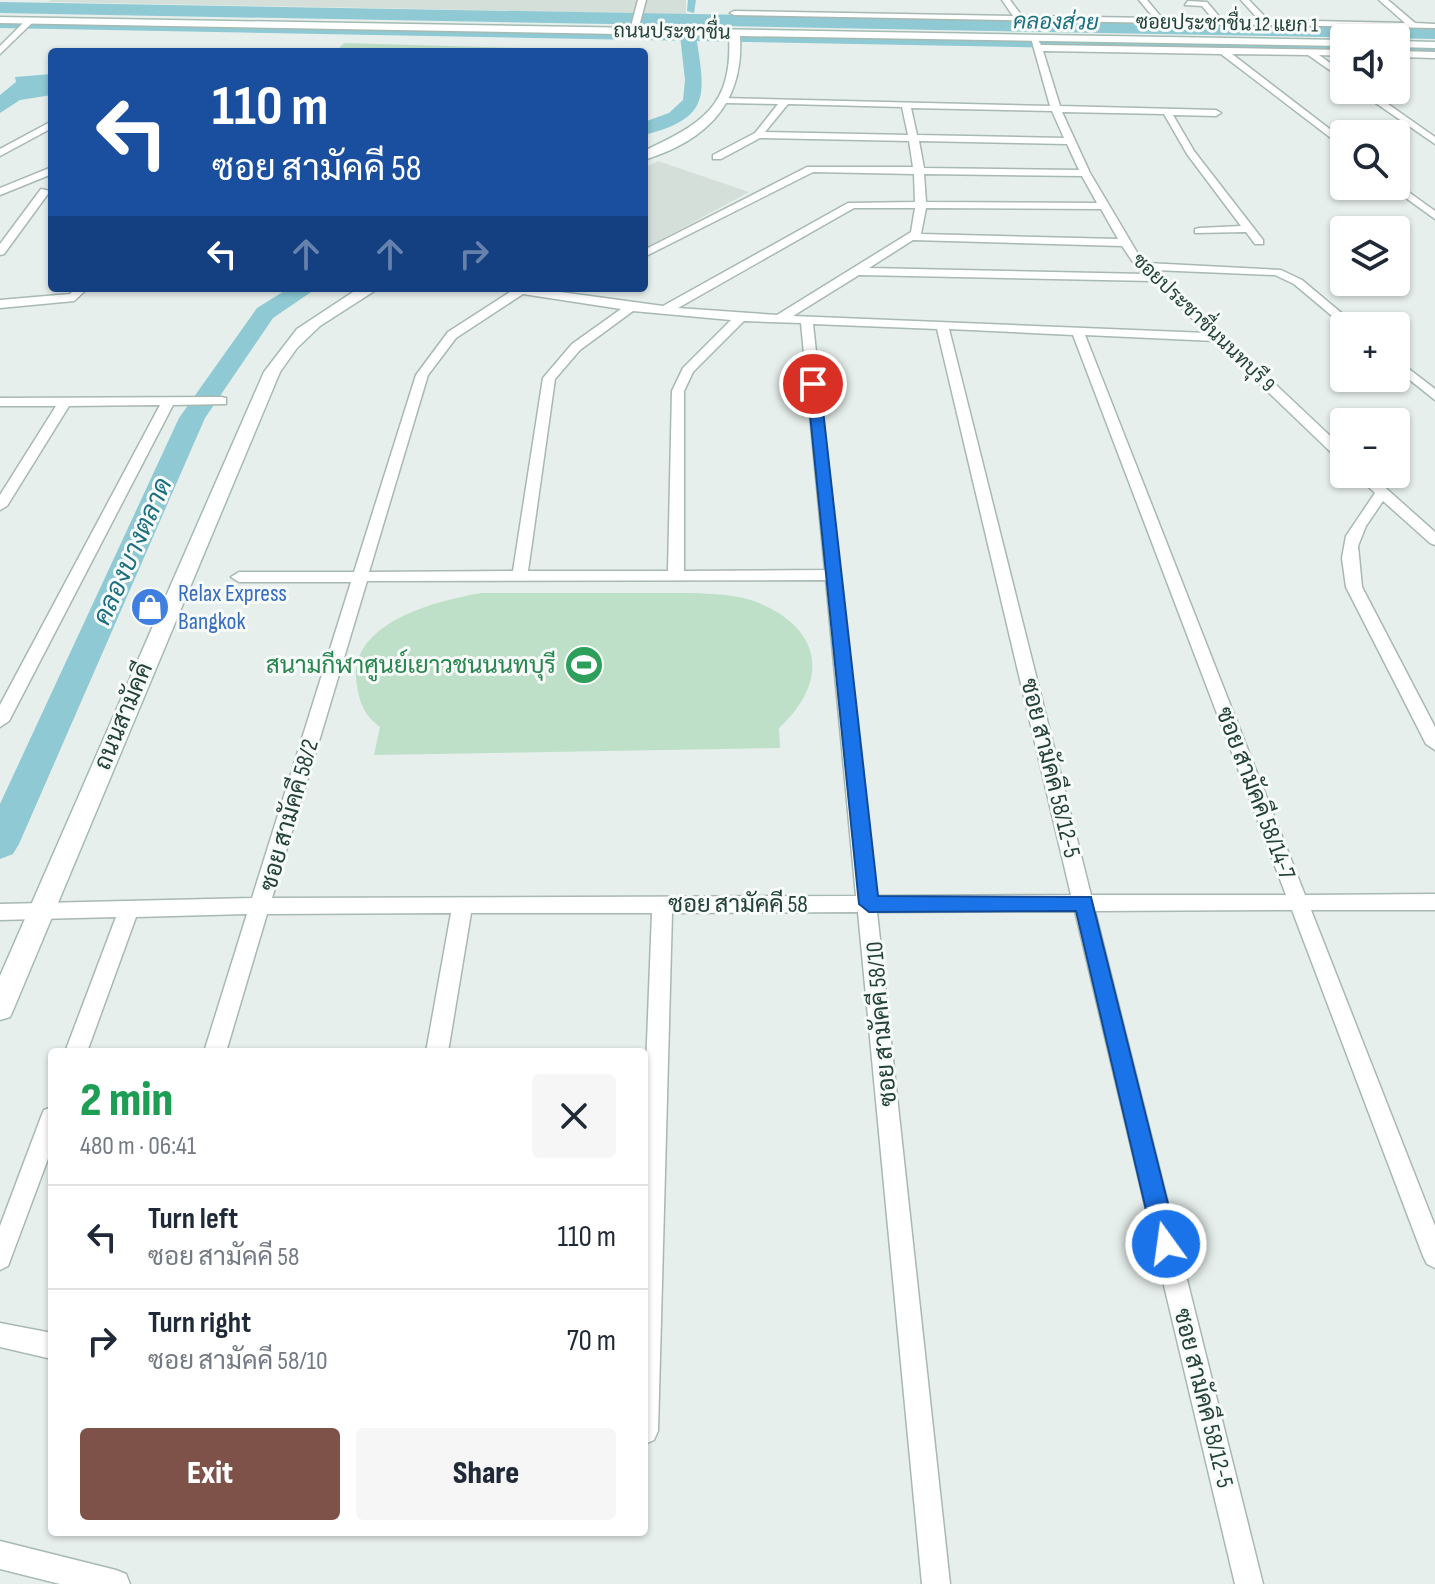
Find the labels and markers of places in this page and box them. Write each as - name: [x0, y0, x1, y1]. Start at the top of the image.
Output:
- pin: [779, 350, 847, 418]
- place label: Relax Express Bangkok: [178, 579, 287, 636]
- shop icon: Relax Express Bangkok: [129, 586, 171, 628]
- sports icon: สนามกีฬาศูนย์เยาวชนนนทบุรี: [563, 644, 605, 686]
- place label: สนามกีฬาศูนย์เยาวชนนนทบุรี: [266, 649, 556, 682]

